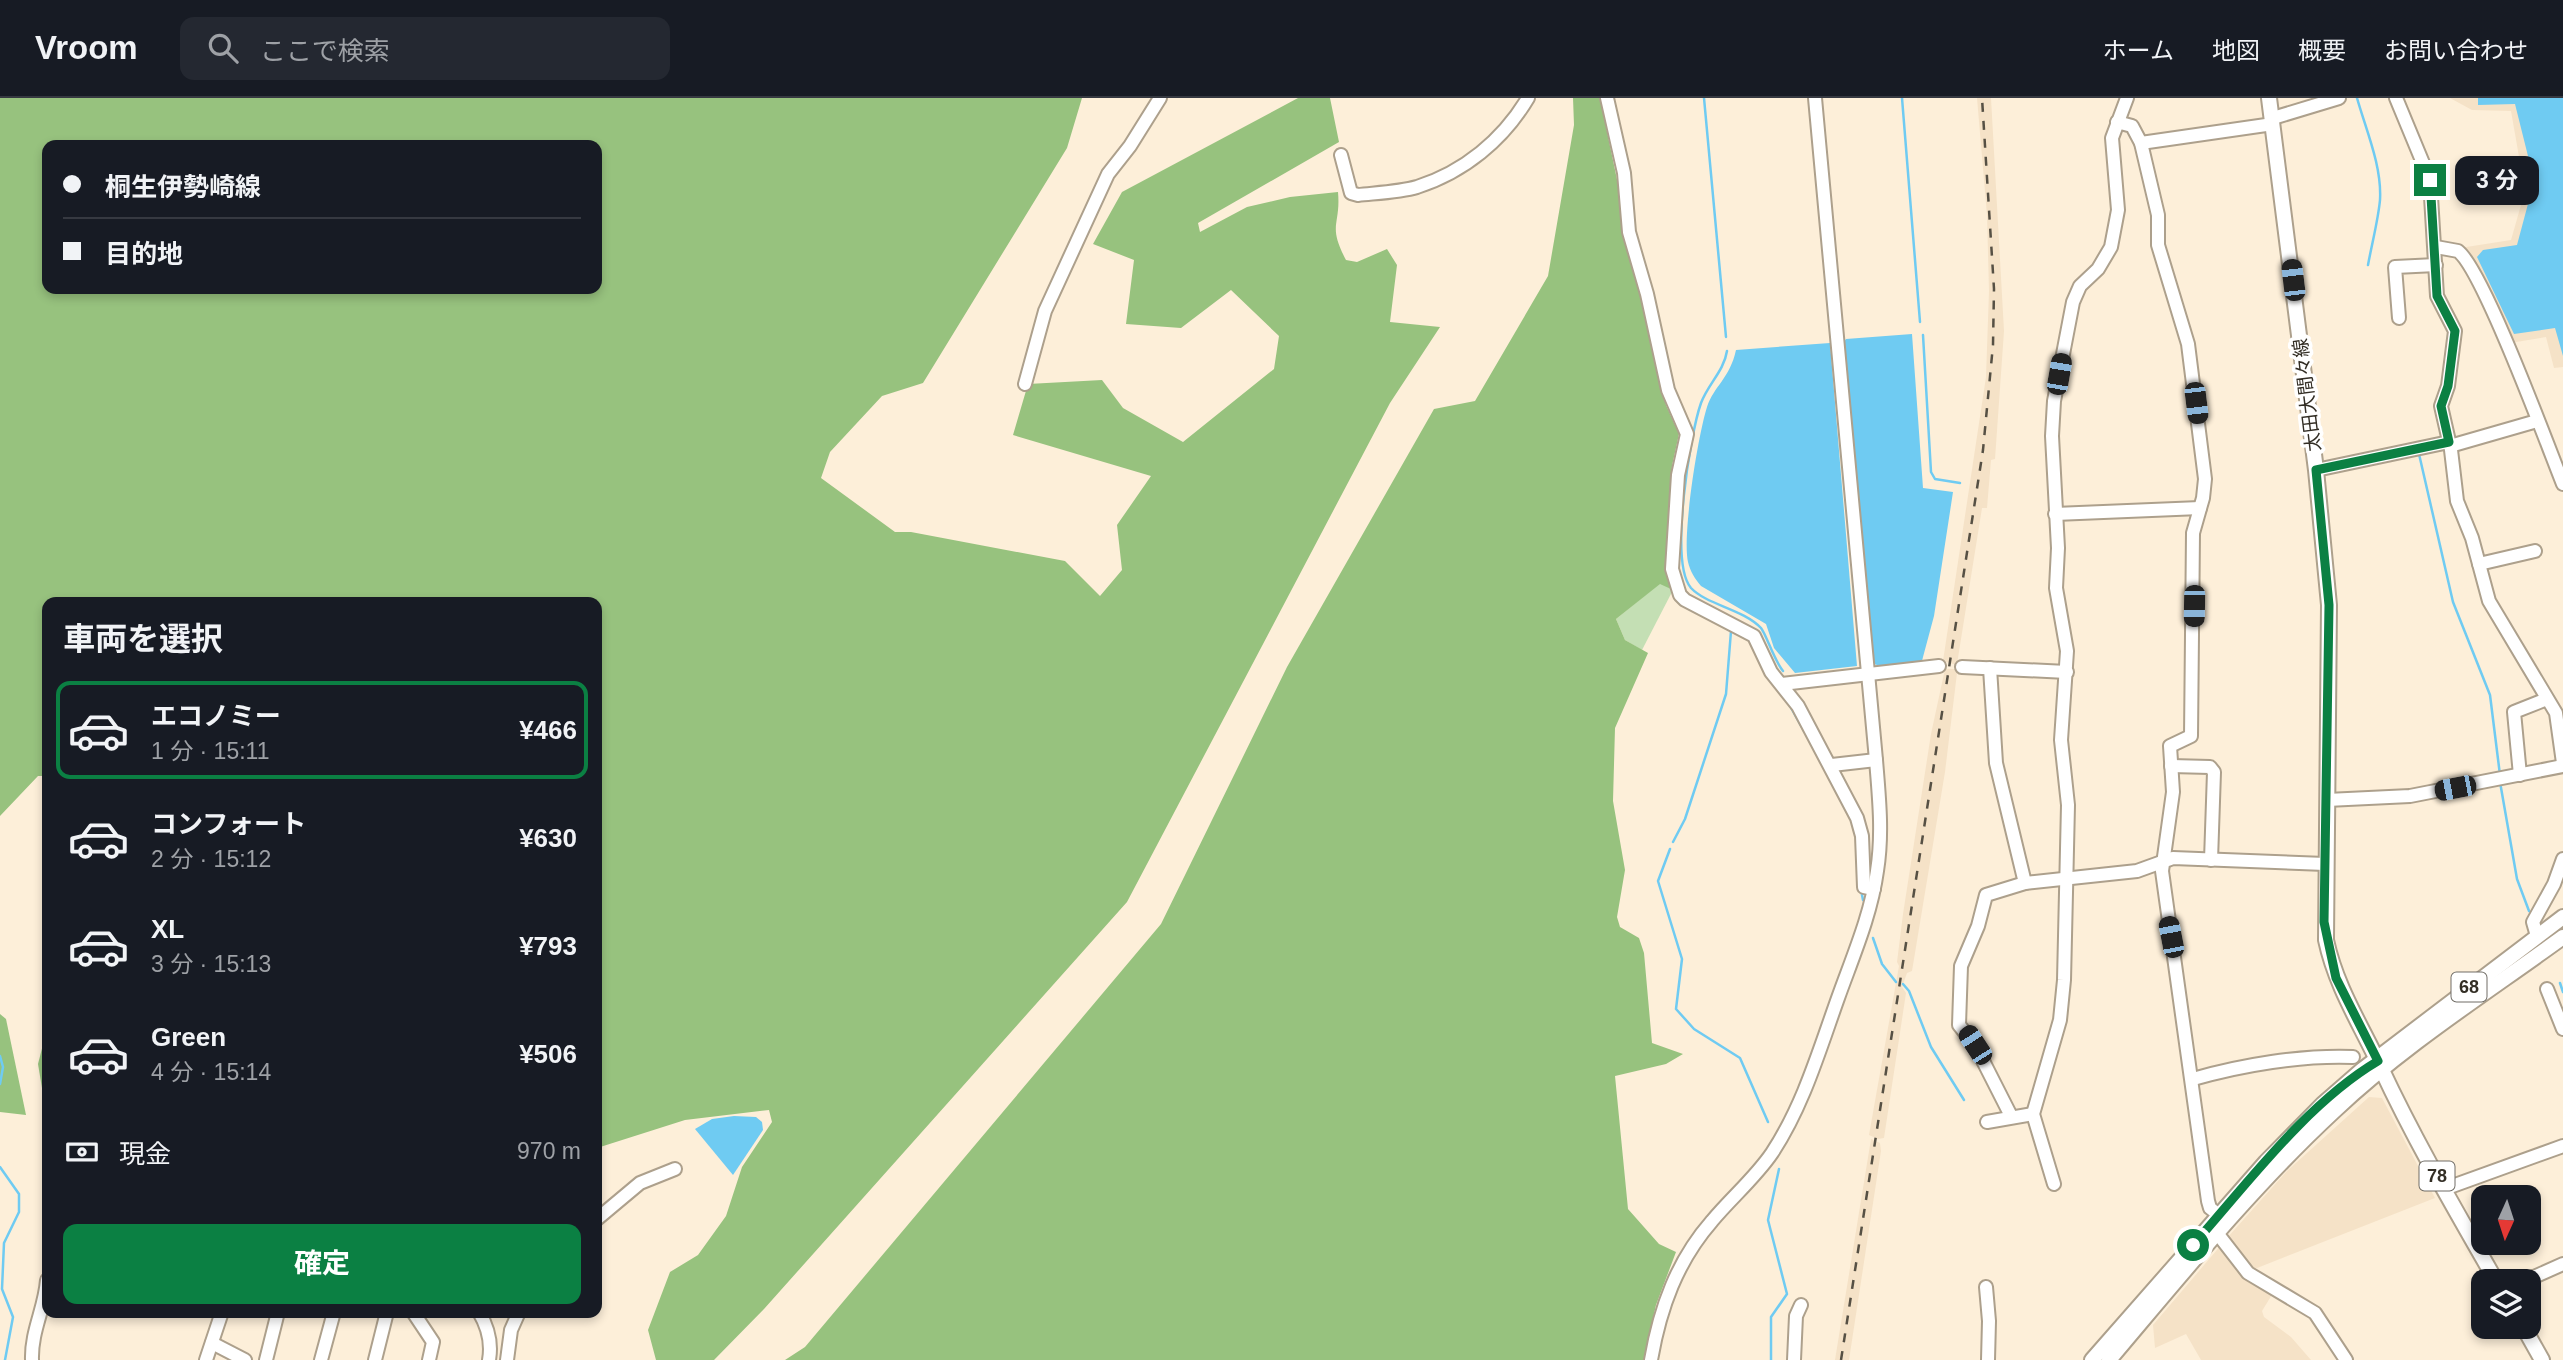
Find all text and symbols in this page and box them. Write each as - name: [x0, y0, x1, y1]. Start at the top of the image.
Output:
- search box: [180, 17, 670, 80]
- text: Vroom: [35, 29, 138, 66]
- icon: search: [204, 29, 242, 67]
- text: ここで検索: [260, 36, 390, 66]
- text: ホーム: [2103, 37, 2174, 64]
- text: 地図: [2212, 37, 2260, 64]
- text: 概要: [2298, 37, 2346, 64]
- text: お問い合わせ: [2384, 37, 2528, 64]
- callout: 3 分: [2454, 155, 2538, 204]
- route end: [2414, 164, 2446, 196]
- text: 3 分: [2476, 167, 2518, 193]
- text: 桐生伊勢崎線: [105, 172, 261, 202]
- text: 目的地: [105, 239, 183, 269]
- car: [2281, 258, 2306, 302]
- street label: 太田大間々線: [2290, 337, 2324, 453]
- car: [2046, 351, 2073, 397]
- car: [2184, 381, 2209, 425]
- car: [2184, 585, 2205, 627]
- text: 車両を選択: [63, 621, 223, 657]
- icon: car: [67, 699, 130, 762]
- text: エコノミー: [151, 701, 281, 731]
- text: ¥466: [519, 715, 577, 745]
- text: 1 分 · 15:11: [151, 738, 269, 764]
- car: [2433, 774, 2478, 802]
- icon: car: [67, 807, 130, 870]
- text: コンフォート: [151, 809, 306, 839]
- text: ¥630: [519, 823, 577, 853]
- text: 2 分 · 15:12: [151, 846, 271, 872]
- text: XL: [151, 914, 184, 944]
- car: [2157, 914, 2186, 960]
- icon: car: [67, 915, 130, 978]
- text: ¥793: [519, 931, 577, 961]
- text: 3 分 · 15:13: [151, 951, 271, 977]
- road number: 68: [2452, 972, 2486, 1002]
- text: Green: [151, 1022, 226, 1052]
- car: [1955, 1022, 1996, 1068]
- icon: car: [67, 1023, 130, 1086]
- text: ¥506: [519, 1039, 577, 1069]
- text: 4 分 · 15:14: [151, 1059, 271, 1085]
- icon: cash: [63, 1133, 101, 1171]
- text: 970 m: [517, 1138, 581, 1164]
- text: 現金: [119, 1139, 171, 1169]
- road number: 78: [2420, 1162, 2454, 1190]
- north arrow: [2471, 1185, 2541, 1255]
- map controls: [2471, 1185, 2541, 1339]
- button: 確定: [63, 1224, 581, 1304]
- route start: [2177, 1229, 2209, 1261]
- button: layers: [2471, 1269, 2541, 1339]

